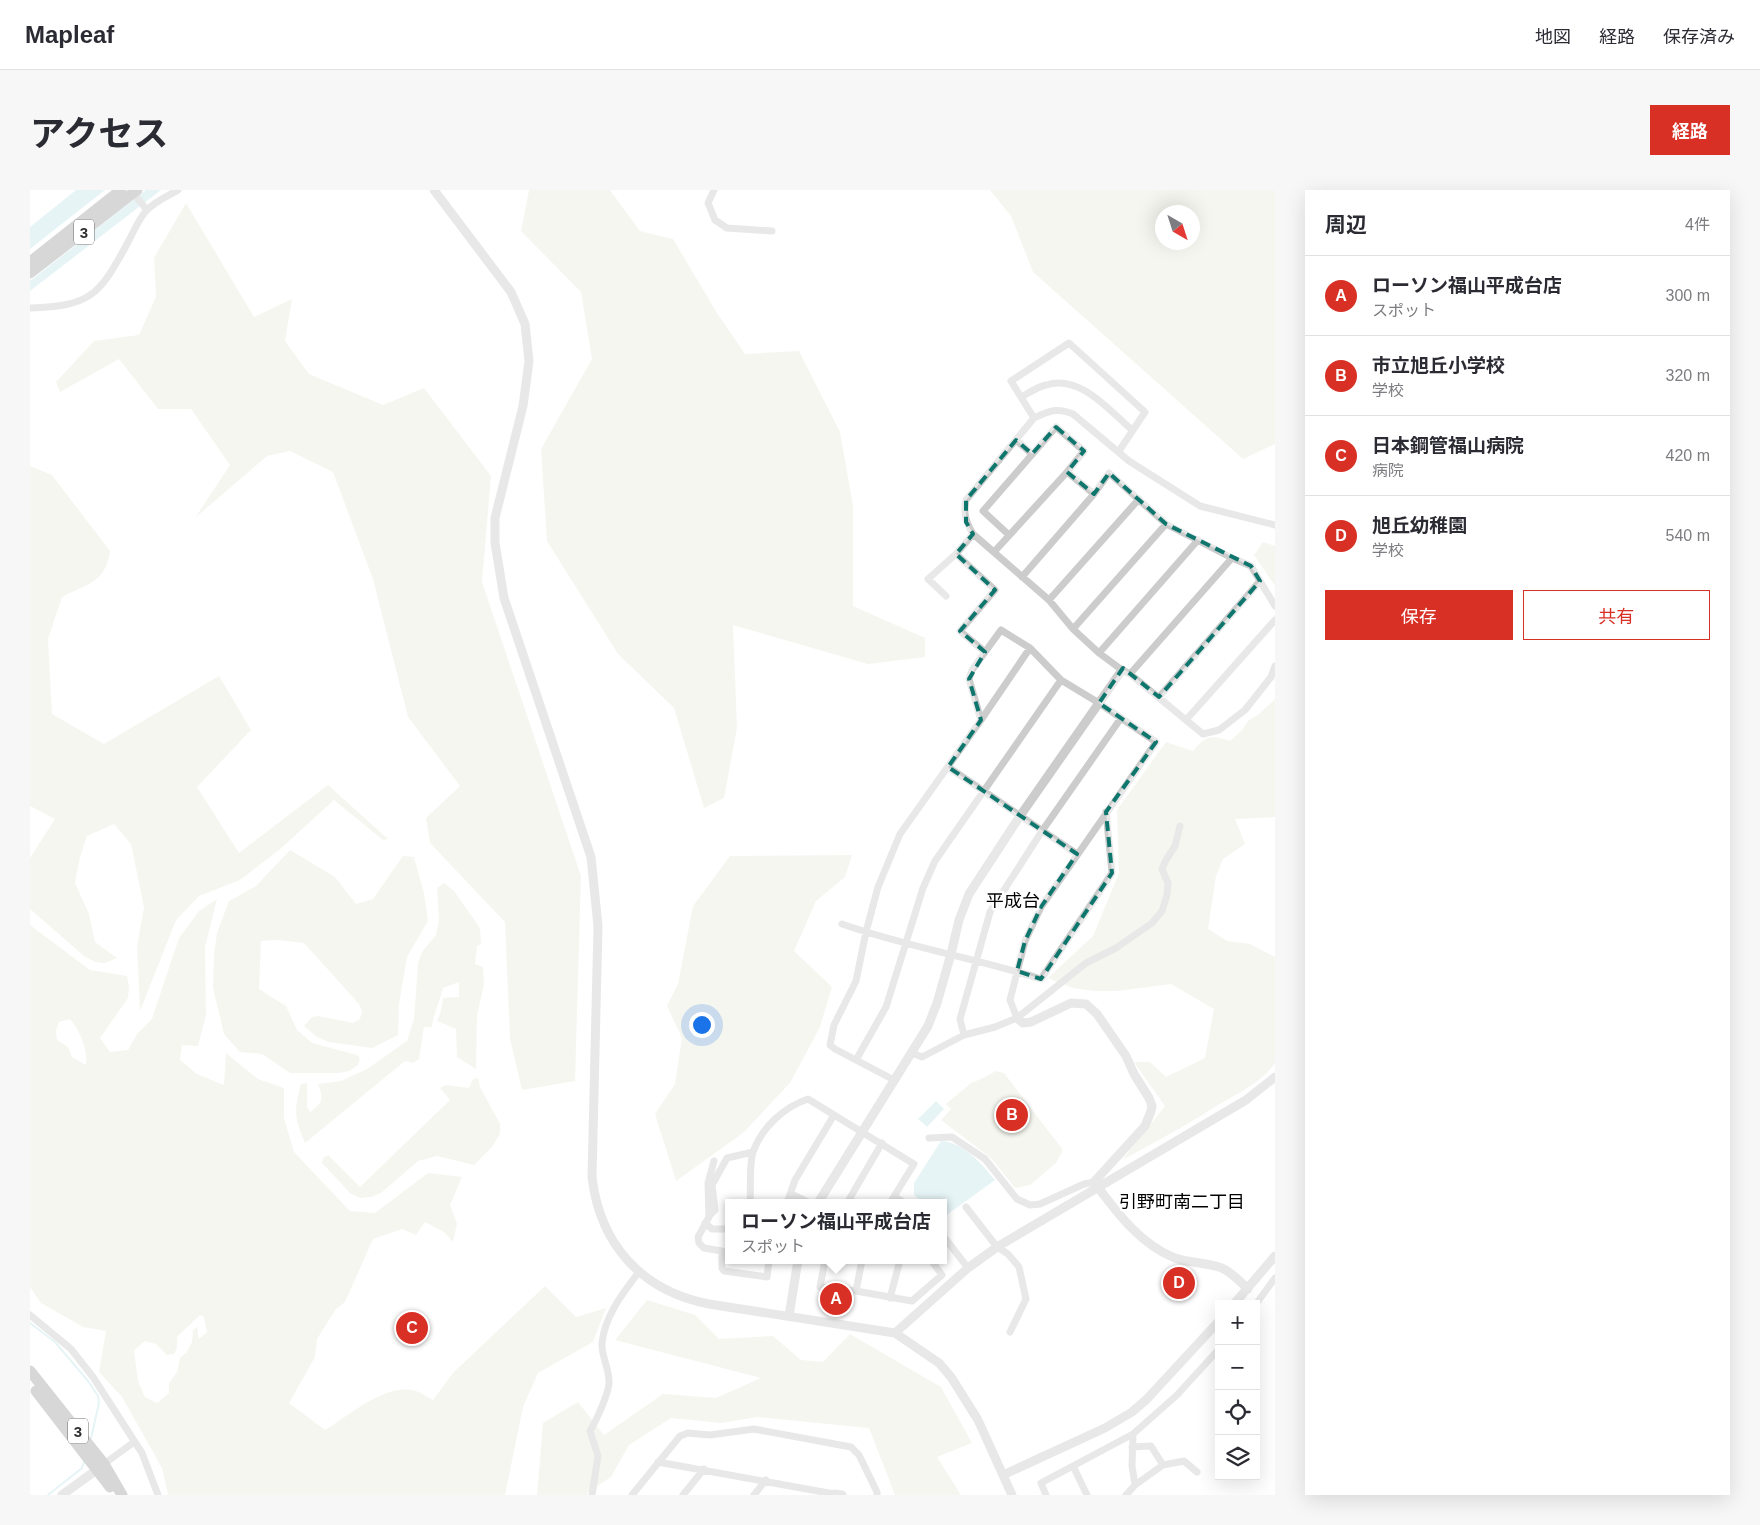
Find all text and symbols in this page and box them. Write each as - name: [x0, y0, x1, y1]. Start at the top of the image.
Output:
- text: Mapleaf: [25, 21, 114, 48]
- text: 地図: [1535, 27, 1571, 47]
- text: 経路: [1599, 27, 1635, 47]
- text: 保存済み: [1663, 27, 1735, 47]
- button: 経路: [1650, 105, 1730, 155]
- text: アクセス: [30, 114, 168, 153]
- north arrow: [1155, 205, 1200, 250]
- text: 周辺: [1325, 213, 1367, 236]
- text: 4件: [1685, 216, 1710, 233]
- road number: 3: [74, 220, 94, 244]
- text: ローソン福山平成台店: [1372, 275, 1562, 296]
- text: A: [1335, 287, 1347, 304]
- text: 300 m: [1666, 287, 1710, 304]
- text: スポット: [1372, 302, 1436, 319]
- text: 市立旭丘小学校: [1372, 355, 1505, 376]
- text: B: [1335, 367, 1347, 384]
- text: 320 m: [1666, 367, 1710, 384]
- text: 学校: [1372, 382, 1404, 399]
- text: 日本鋼管福山病院: [1372, 435, 1524, 456]
- text: C: [1335, 447, 1347, 464]
- text: 420 m: [1666, 447, 1710, 464]
- text: 病院: [1372, 462, 1404, 479]
- text: 旭丘幼稚園: [1372, 515, 1467, 536]
- text: D: [1335, 527, 1347, 544]
- text: 540 m: [1666, 527, 1710, 544]
- text: 学校: [1372, 542, 1404, 559]
- button: 保存: [1325, 590, 1513, 640]
- button: 共有: [1523, 590, 1710, 640]
- district label: 平成台: [986, 891, 1040, 911]
- your location: [689, 1012, 715, 1038]
- pin: B: [996, 1096, 1028, 1134]
- district label: 引野町南二丁目: [1119, 1192, 1245, 1212]
- popup: [725, 1199, 947, 1264]
- text: ローソン福山平成台店: [741, 1211, 931, 1232]
- text: スポット: [741, 1238, 805, 1255]
- pin: D: [1163, 1264, 1195, 1302]
- pin: A: [820, 1280, 852, 1318]
- map controls: [1215, 1300, 1260, 1480]
- button: +: [1215, 1300, 1260, 1345]
- pin: C: [396, 1309, 428, 1347]
- button: −: [1215, 1345, 1260, 1390]
- button: locate: [1215, 1390, 1260, 1435]
- road number: 3: [68, 1418, 88, 1444]
- button: layers: [1215, 1435, 1260, 1480]

